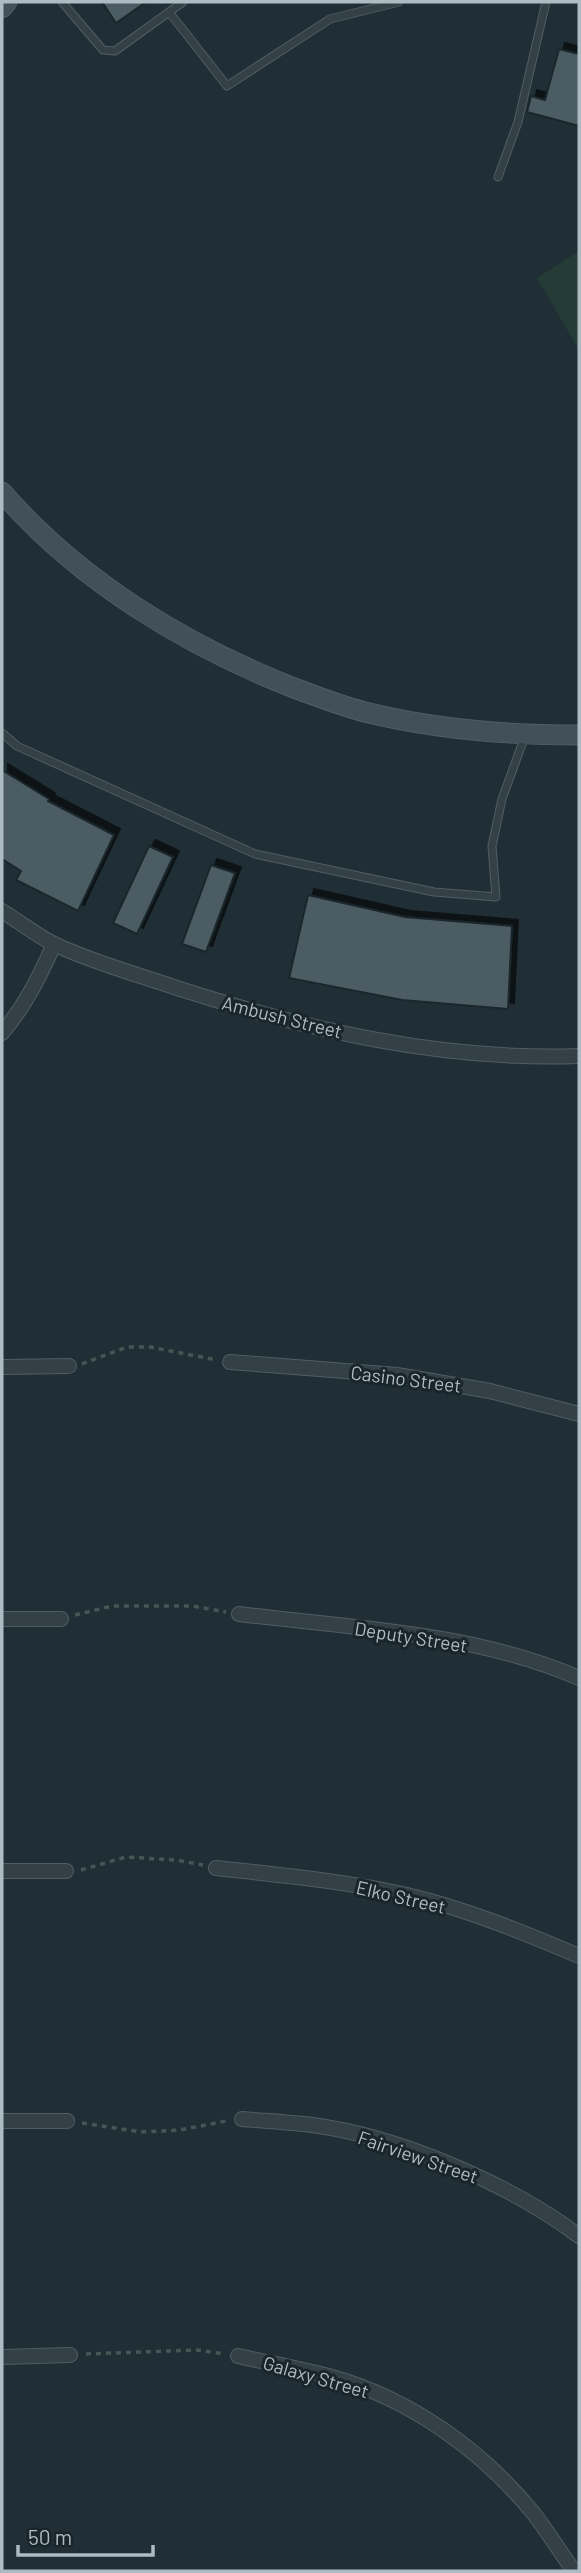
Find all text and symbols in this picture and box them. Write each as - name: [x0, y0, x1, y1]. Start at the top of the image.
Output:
- street label: Ambush Street: [220, 990, 345, 1043]
- street label: Casino Street: [349, 1360, 463, 1397]
- street label: Deputy Street: [353, 1616, 469, 1657]
- street label: Elko Street: [354, 1875, 448, 1918]
- street label: Fairview Street: [355, 2125, 481, 2188]
- street label: Galaxy Street: [261, 2350, 372, 2403]
- scale bar: [18, 2514, 152, 2558]
- text: 50 m: [28, 2524, 72, 2549]

